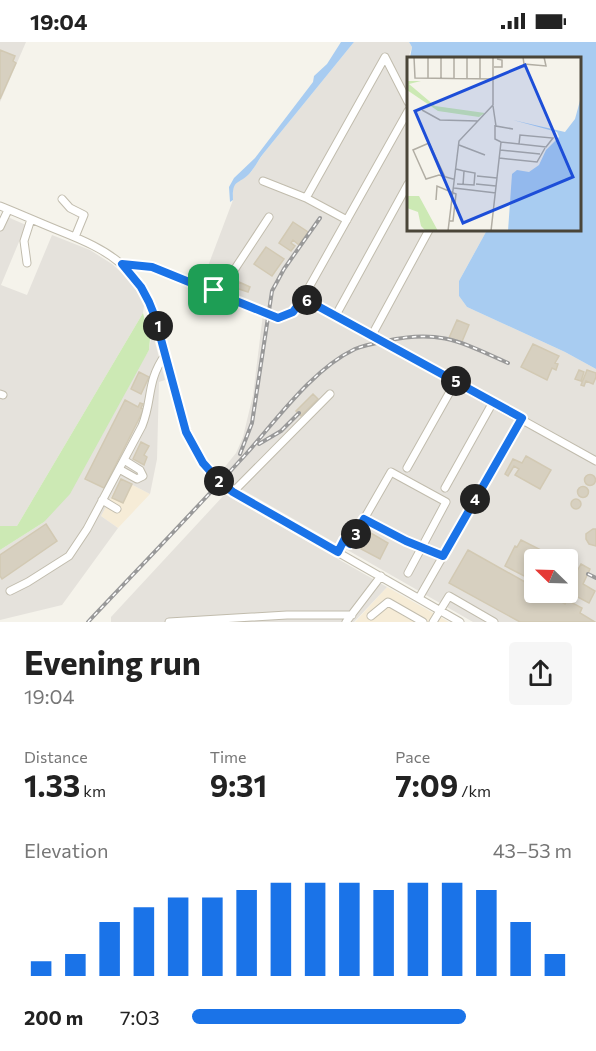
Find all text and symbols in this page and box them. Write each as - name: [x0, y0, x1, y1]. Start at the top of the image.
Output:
- text: 19:04: [30, 8, 87, 35]
- inset map: [407, 57, 581, 231]
- pin: [188, 264, 239, 315]
- icon: arrive: [197, 273, 230, 306]
- pin: 6: [292, 285, 322, 315]
- text: 6: [302, 290, 312, 309]
- pin: 1: [143, 311, 173, 341]
- text: 1: [154, 316, 162, 335]
- pin: 5: [441, 366, 471, 396]
- text: 5: [451, 371, 461, 390]
- pin: 2: [204, 466, 234, 496]
- text: 2: [214, 471, 224, 490]
- pin: 4: [460, 484, 490, 514]
- text: 4: [470, 489, 480, 508]
- pin: 3: [341, 519, 371, 549]
- text: 3: [351, 524, 361, 543]
- north arrow: [524, 549, 578, 603]
- map controls: [524, 549, 578, 603]
- text: Evening run: [24, 641, 201, 682]
- button: share: [509, 642, 572, 705]
- text: 19:04: [24, 684, 74, 708]
- text: Distance: [24, 747, 88, 766]
- text: Time: [210, 747, 246, 766]
- text: Pace: [395, 747, 430, 766]
- text: 1.33: [24, 766, 80, 803]
- text: 9:31: [210, 766, 267, 803]
- text: 7:09: [395, 766, 458, 803]
- text: km: [80, 781, 106, 800]
- text: /km: [458, 781, 491, 800]
- text: Elevation: [24, 838, 109, 862]
- text: 43–53 m: [493, 838, 572, 862]
- text: 200 m: [24, 1005, 83, 1029]
- text: 7:03: [120, 1005, 160, 1029]

